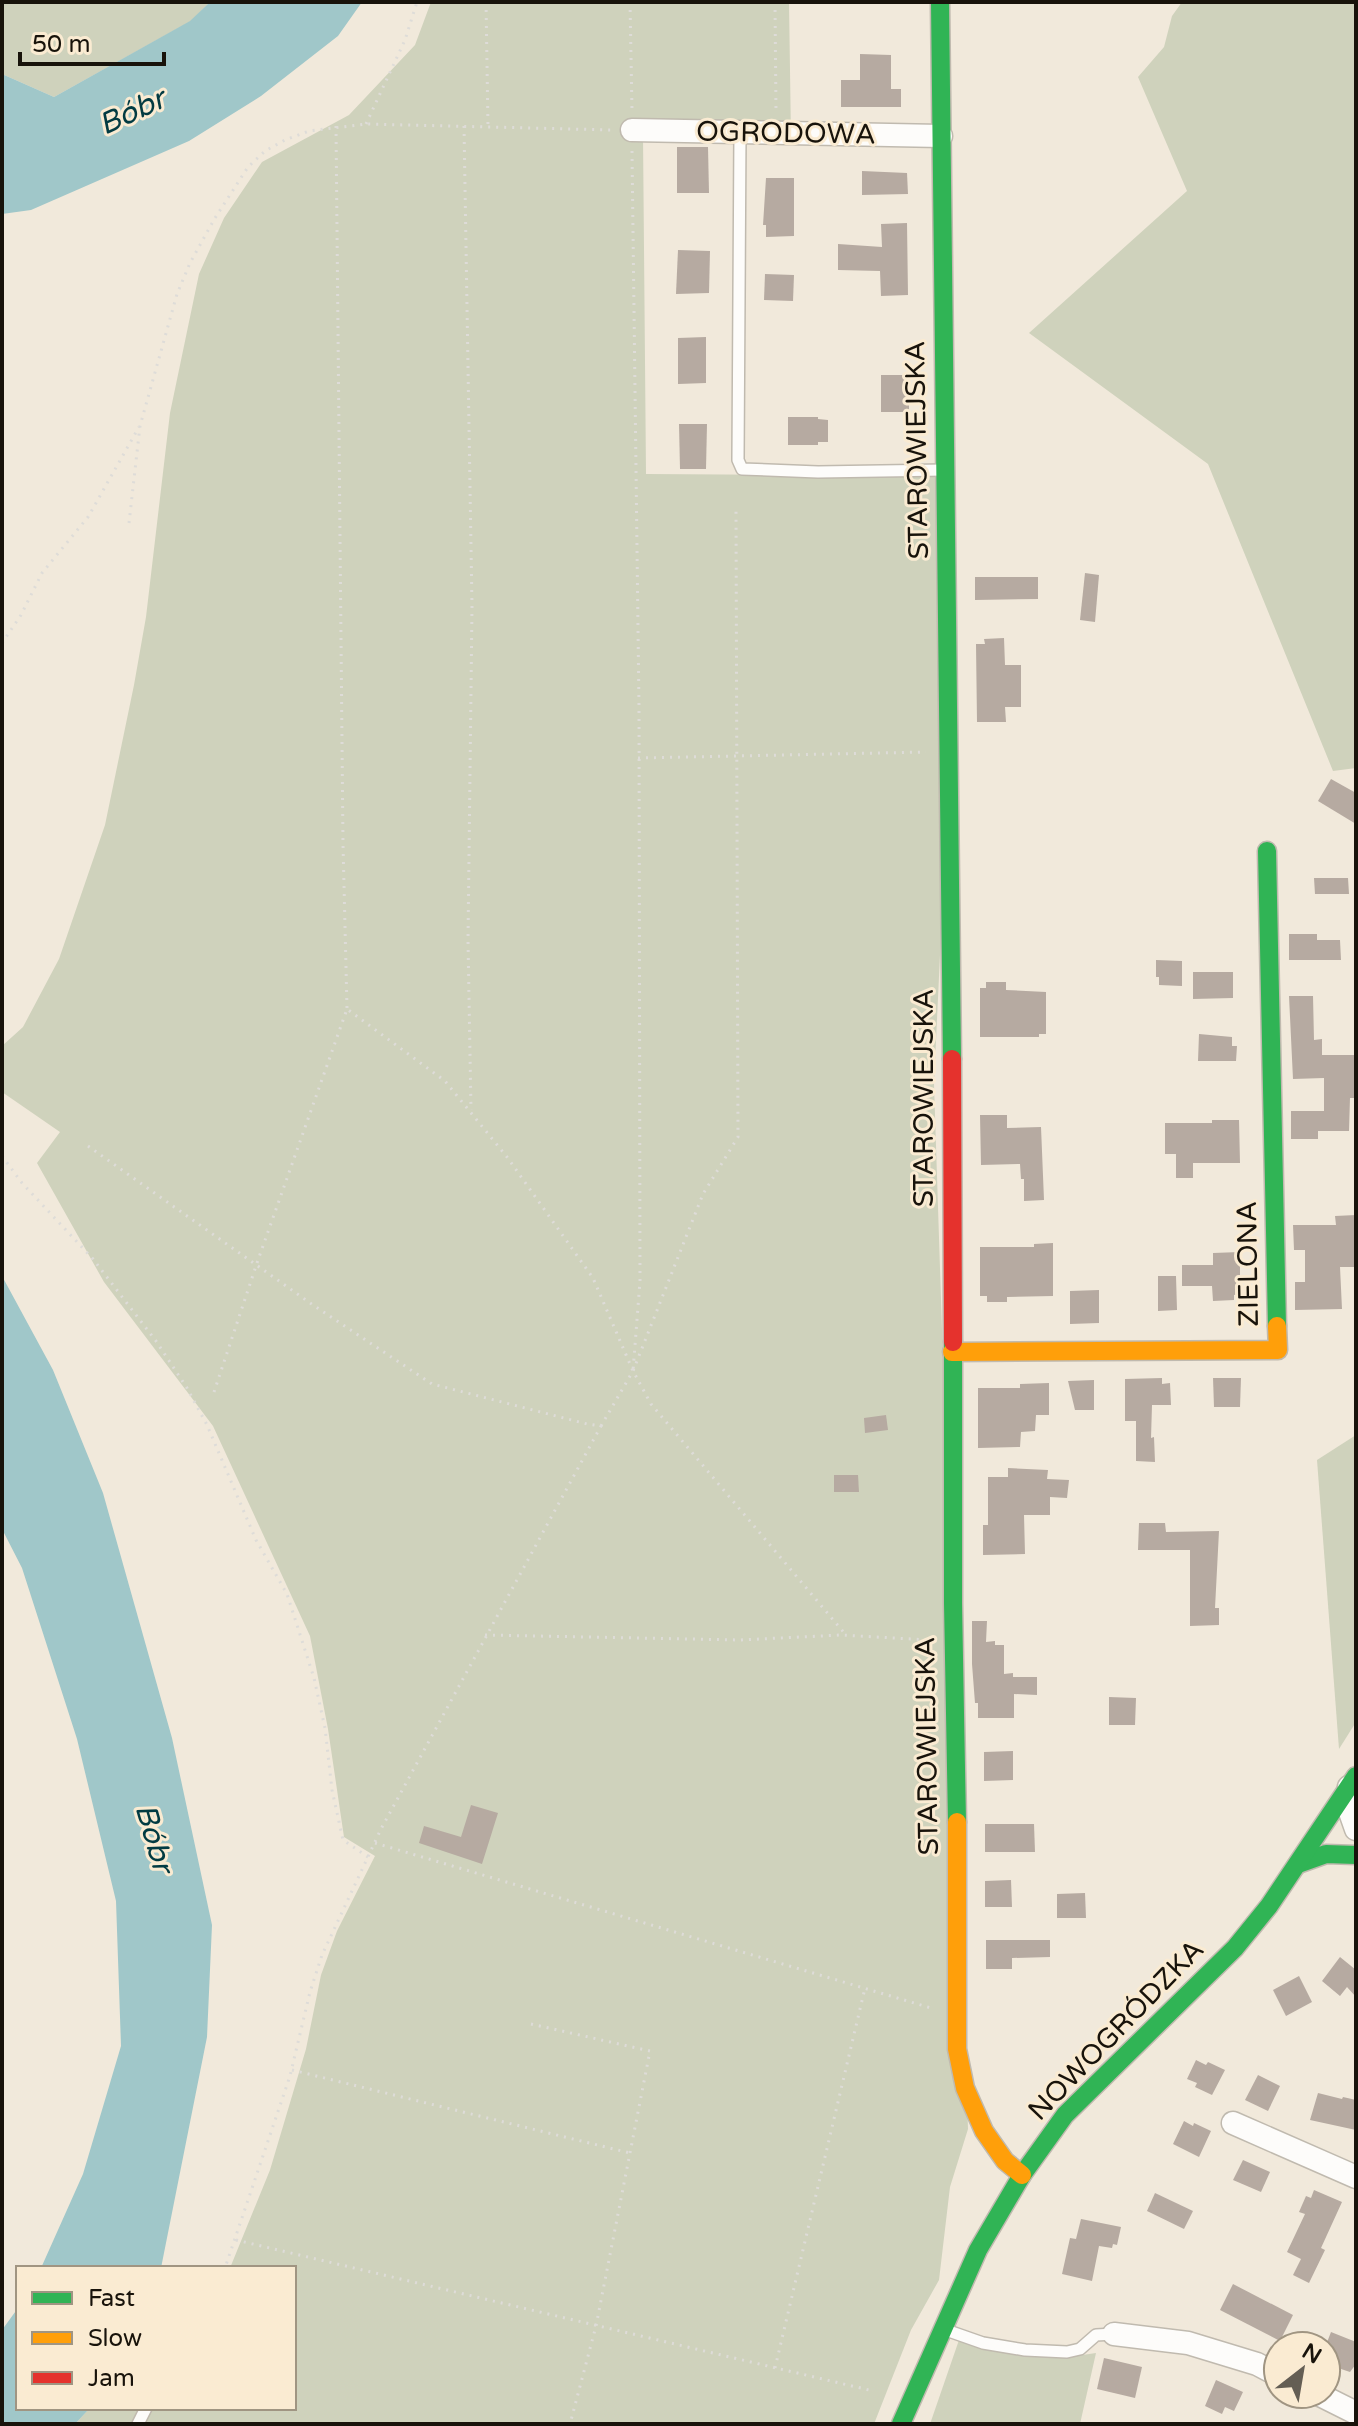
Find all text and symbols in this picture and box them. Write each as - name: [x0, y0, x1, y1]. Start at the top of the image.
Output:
- scale bar: [20, 16, 164, 66]
- text: 50 m: [32, 30, 90, 59]
- water label: Bóbr: [93, 79, 174, 143]
- street label: OGRODOWA: [696, 114, 876, 152]
- street label: STAROWIEJSKA: [898, 340, 936, 560]
- street label: STAROWIEJSKA: [907, 989, 941, 1207]
- street label: ZIELONA: [1230, 1201, 1266, 1327]
- street label: STAROWIEJSKA: [908, 1636, 946, 1856]
- water label: Bóbr: [127, 1800, 182, 1880]
- street label: NOWOGRÓDZKA: [1021, 1933, 1211, 2127]
- legend: [16, 2266, 296, 2410]
- text: Fast: [88, 2284, 135, 2313]
- text: Slow: [88, 2324, 142, 2353]
- north arrow: [1262, 2330, 1342, 2410]
- text: N: [1298, 2338, 1326, 2369]
- text: Jam: [88, 2364, 135, 2393]

